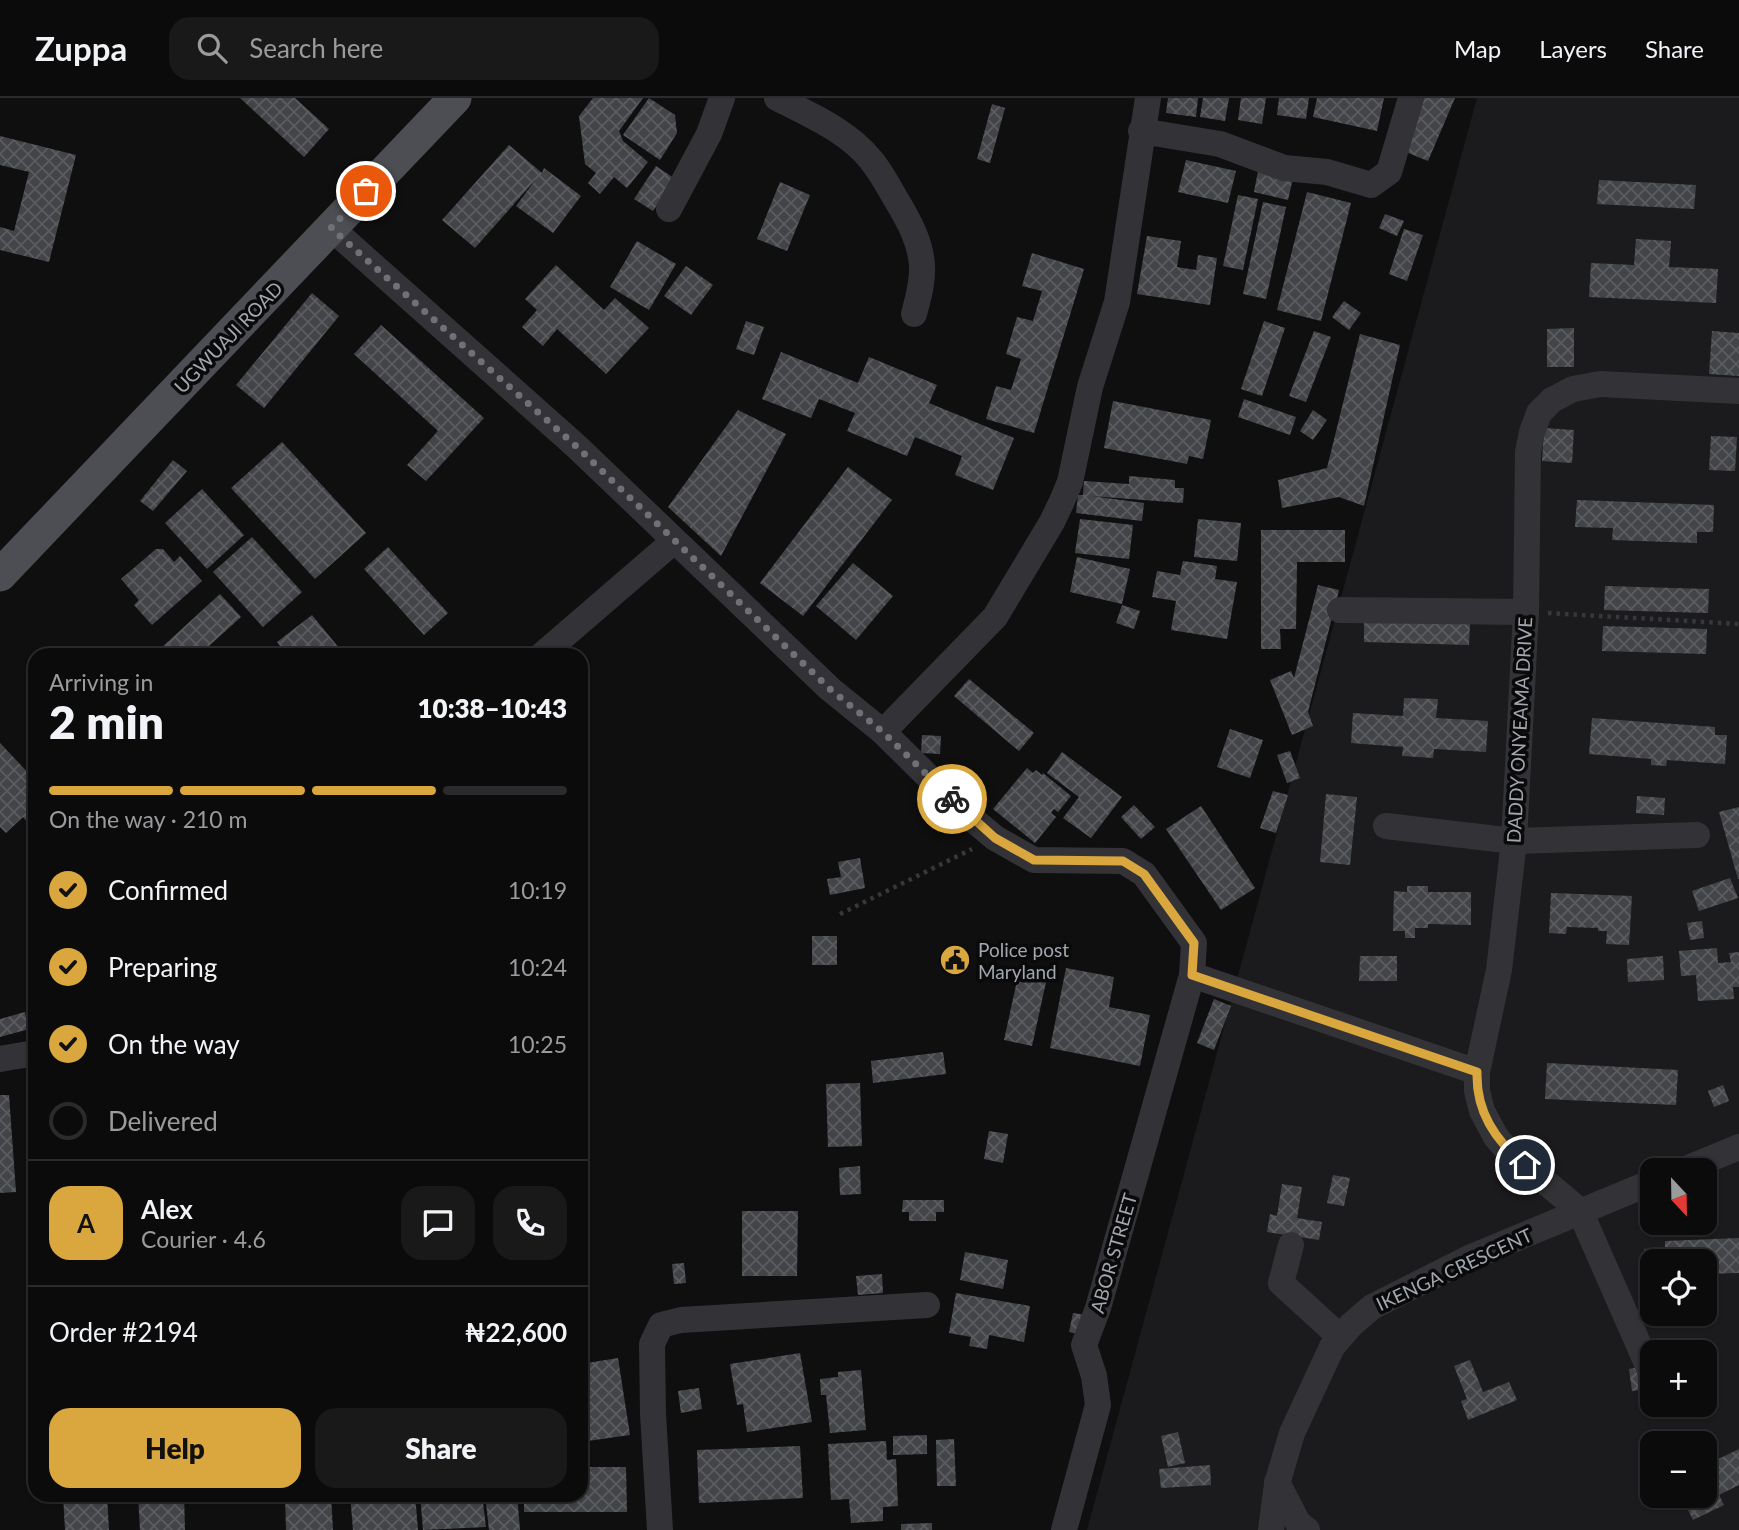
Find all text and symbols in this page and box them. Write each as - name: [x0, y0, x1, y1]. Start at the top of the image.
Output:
- search box: [169, 17, 659, 80]
- text: Zuppa: [35, 28, 127, 68]
- icon: search: [193, 29, 231, 67]
- text: Search here: [249, 32, 383, 64]
- text: Map: [1454, 34, 1501, 63]
- text: Layers: [1539, 34, 1607, 63]
- text: Share: [1645, 34, 1704, 63]
- pin: [336, 161, 396, 221]
- icon: bag: [347, 172, 385, 210]
- street label: UGWUAJI ROAD: [169, 276, 287, 398]
- street label: DADDY ONYEAMA DRIVE: [1502, 616, 1536, 844]
- text: Arriving in: [49, 668, 153, 696]
- text: 10:38–10:43: [417, 692, 567, 724]
- text: 2 min: [49, 694, 164, 749]
- courier: [917, 764, 987, 834]
- icon: bike: [933, 780, 971, 818]
- text: On the way · 210 m: [49, 805, 248, 833]
- icon: check: [49, 871, 87, 909]
- text: Confirmed: [108, 874, 228, 906]
- text: 10:19: [508, 876, 567, 904]
- place label: Police post Maryland: [978, 938, 1069, 983]
- public building icon: Police post Maryland: [938, 943, 972, 977]
- icon: check: [49, 948, 87, 986]
- text: Preparing: [108, 951, 217, 983]
- text: 10:24: [508, 953, 567, 981]
- icon: check: [49, 1025, 87, 1063]
- text: On the way: [108, 1028, 240, 1060]
- text: 10:25: [508, 1030, 567, 1058]
- text: Delivered: [108, 1105, 218, 1137]
- pin: [1495, 1135, 1555, 1195]
- icon: home: [1506, 1146, 1544, 1184]
- north arrow: [1640, 1158, 1717, 1236]
- map controls: [1640, 1158, 1717, 1508]
- button: chat: [401, 1186, 475, 1260]
- button: phone: [493, 1186, 567, 1260]
- street label: ABOR STREET: [1085, 1190, 1141, 1316]
- text: Alex: [141, 1193, 193, 1225]
- text: A: [77, 1207, 95, 1239]
- street label: IKENGA CRESCENT: [1372, 1223, 1536, 1315]
- text: Courier · 4.6: [141, 1225, 266, 1253]
- button: locate: [1640, 1249, 1717, 1326]
- text: Order #2194: [49, 1316, 198, 1348]
- text: ₦22,600: [465, 1316, 567, 1348]
- button: +: [1640, 1340, 1717, 1417]
- button: Help: [49, 1408, 301, 1488]
- button: Share: [315, 1408, 567, 1488]
- button: −: [1640, 1431, 1717, 1508]

